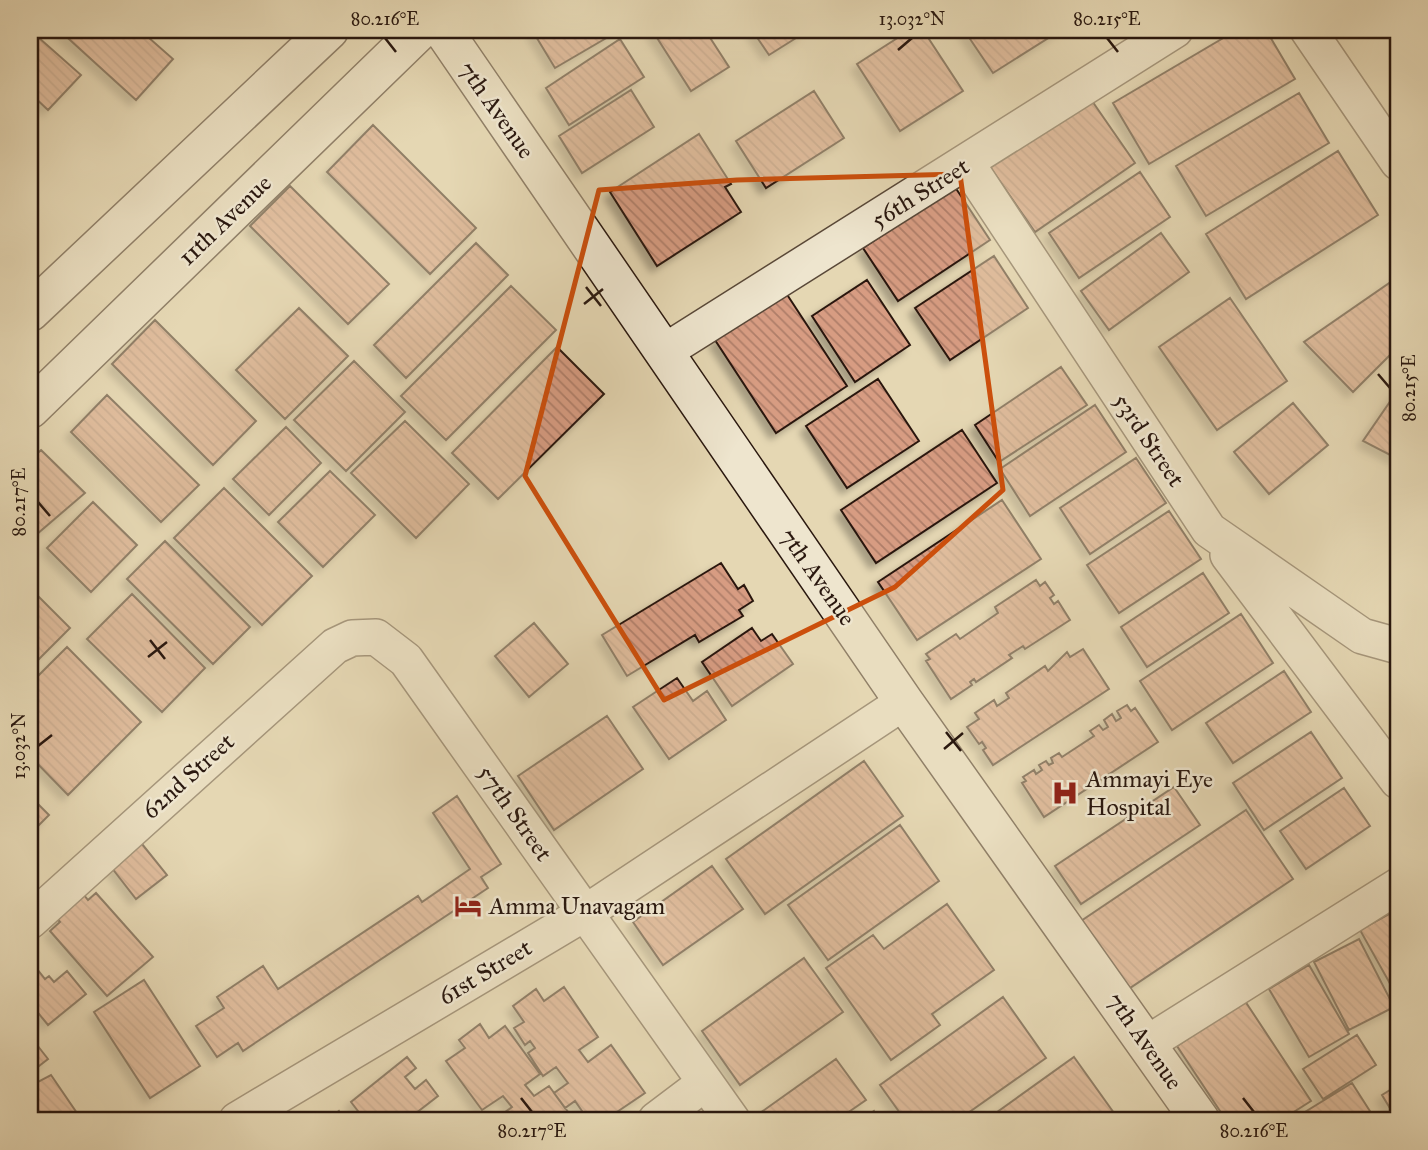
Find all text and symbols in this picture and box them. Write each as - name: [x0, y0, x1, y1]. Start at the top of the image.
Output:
- text: 80.216°E: [351, 8, 419, 30]
- text: 13.032°N: [879, 8, 945, 30]
- text: 80.215°E: [1073, 8, 1141, 30]
- street label: 7th Avenue: [453, 56, 541, 164]
- street label: 56th Street: [865, 151, 975, 235]
- street label: 11th Avenue: [172, 168, 278, 272]
- text: 80.215°E: [1398, 354, 1420, 422]
- street label: 53rd Street: [1107, 387, 1191, 493]
- text: 80.217°E: [8, 468, 30, 536]
- street label: 7th Avenue: [774, 523, 862, 631]
- text: 13.032°N: [8, 713, 30, 779]
- street label: 62nd Street: [136, 726, 241, 825]
- street label: 57th Street: [471, 759, 559, 867]
- place label: Ammayi Eye Hospital: [1085, 764, 1213, 822]
- hospital icon: Ammayi Eye Hospital: [1050, 778, 1080, 808]
- hotel icon: Amma Unavagam: [453, 891, 483, 921]
- place label: Amma Unavagam: [488, 891, 665, 921]
- street label: 61st Street: [433, 932, 538, 1012]
- street label: 7th Avenue: [1101, 987, 1189, 1095]
- text: 80.217°E: [498, 1120, 567, 1142]
- text: 80.216°E: [1220, 1120, 1288, 1142]

